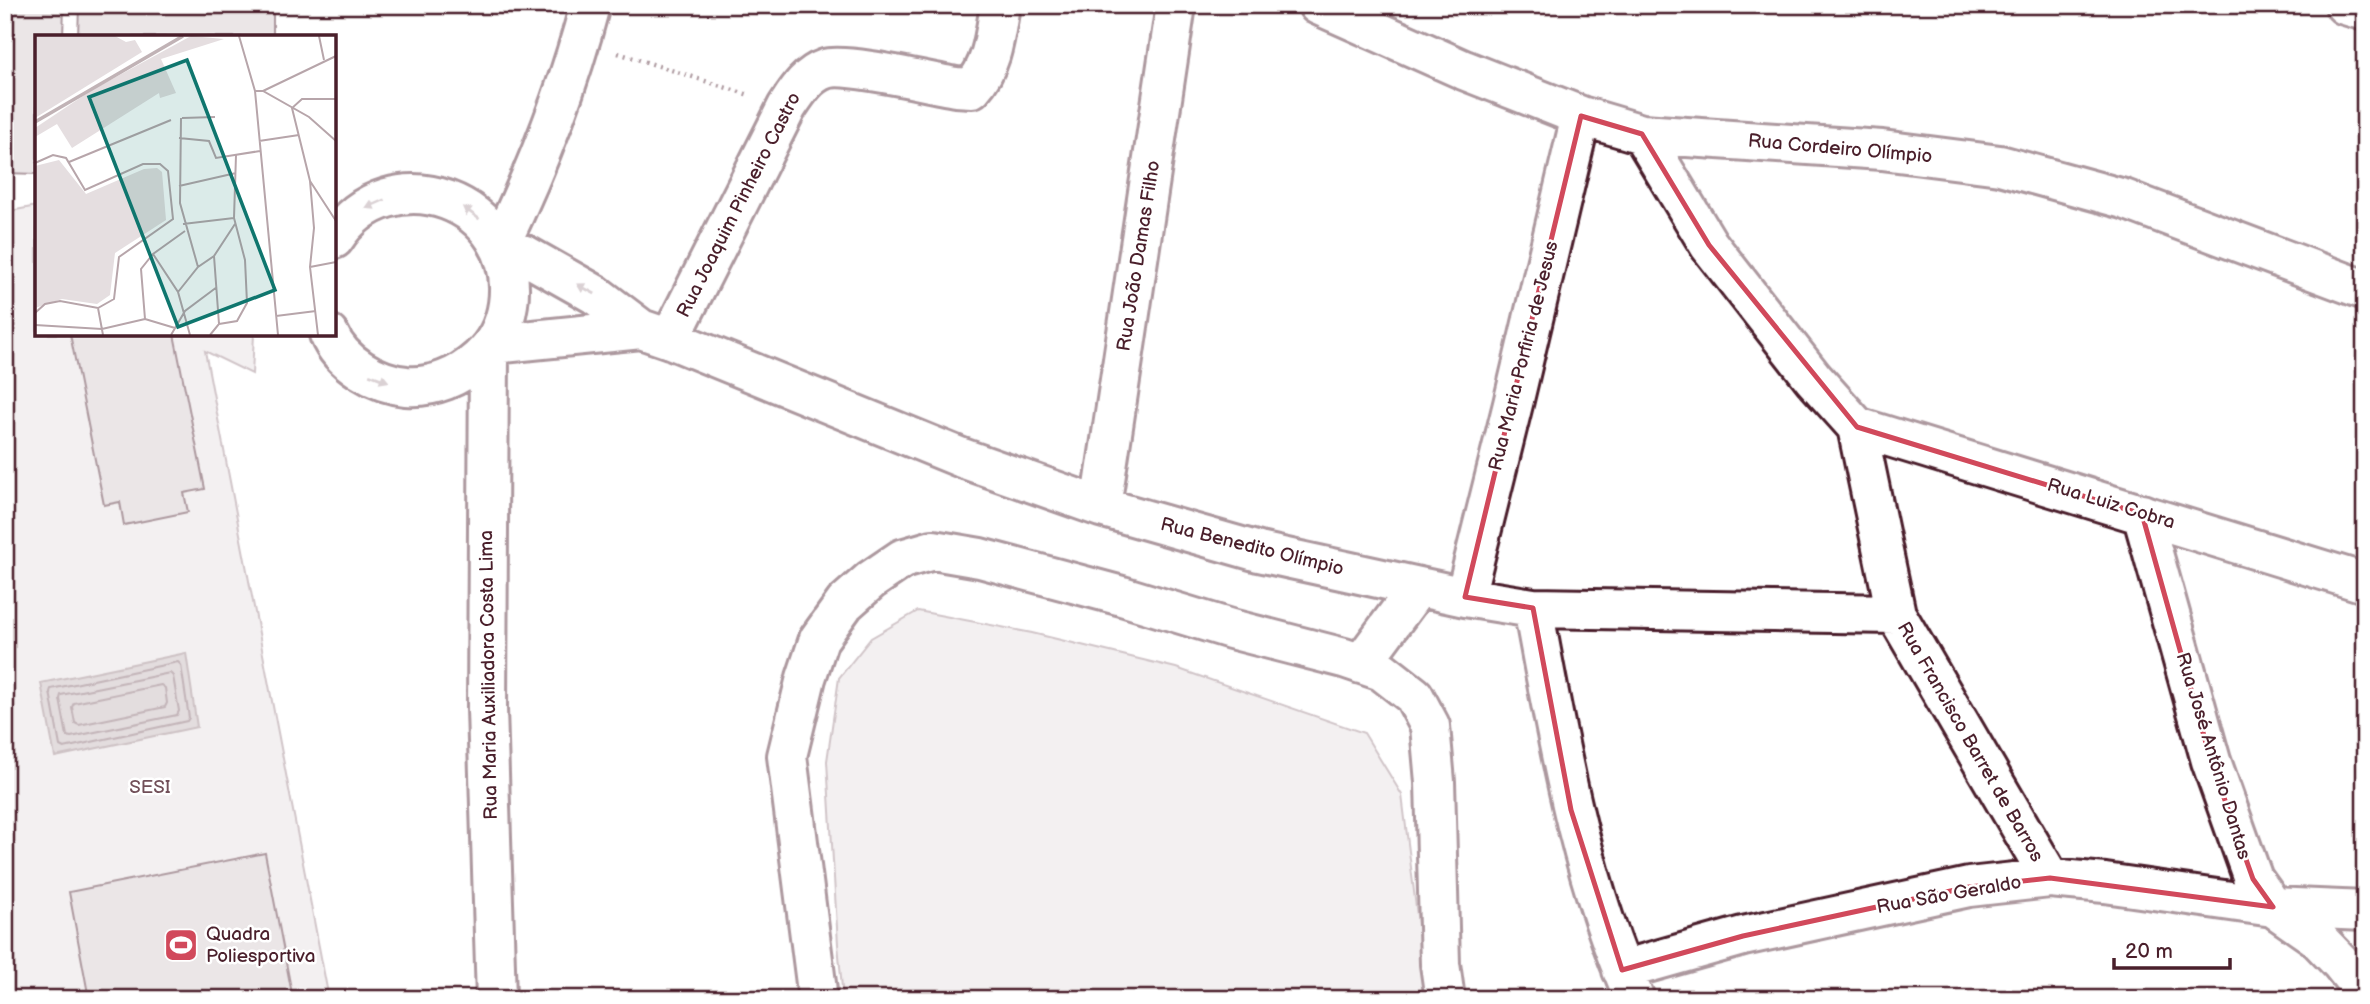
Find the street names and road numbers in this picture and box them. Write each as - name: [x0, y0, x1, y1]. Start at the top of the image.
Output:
- street label: Rua Joaquim Pinheiro Castro: [672, 89, 806, 321]
- street label: Rua Cordeiro Olímpio: [1747, 129, 1933, 169]
- street label: Rua João Damas Filho: [1113, 159, 1165, 353]
- street label: Rua Maria Porfiria de Jesus: [1484, 239, 1564, 473]
- street label: Rua Luiz Cobra: [2044, 474, 2178, 534]
- street label: Rua Benedito Olímpio: [1158, 513, 1346, 581]
- street label: Rua Maria Auxiliadora Costa Lima: [475, 530, 503, 820]
- street label: Rua Francisco Barret de Barros: [1892, 618, 2048, 866]
- street label: Rua José Antônio Dantas: [2171, 650, 2255, 862]
- street label: Rua São Geraldo: [1875, 871, 2023, 919]

